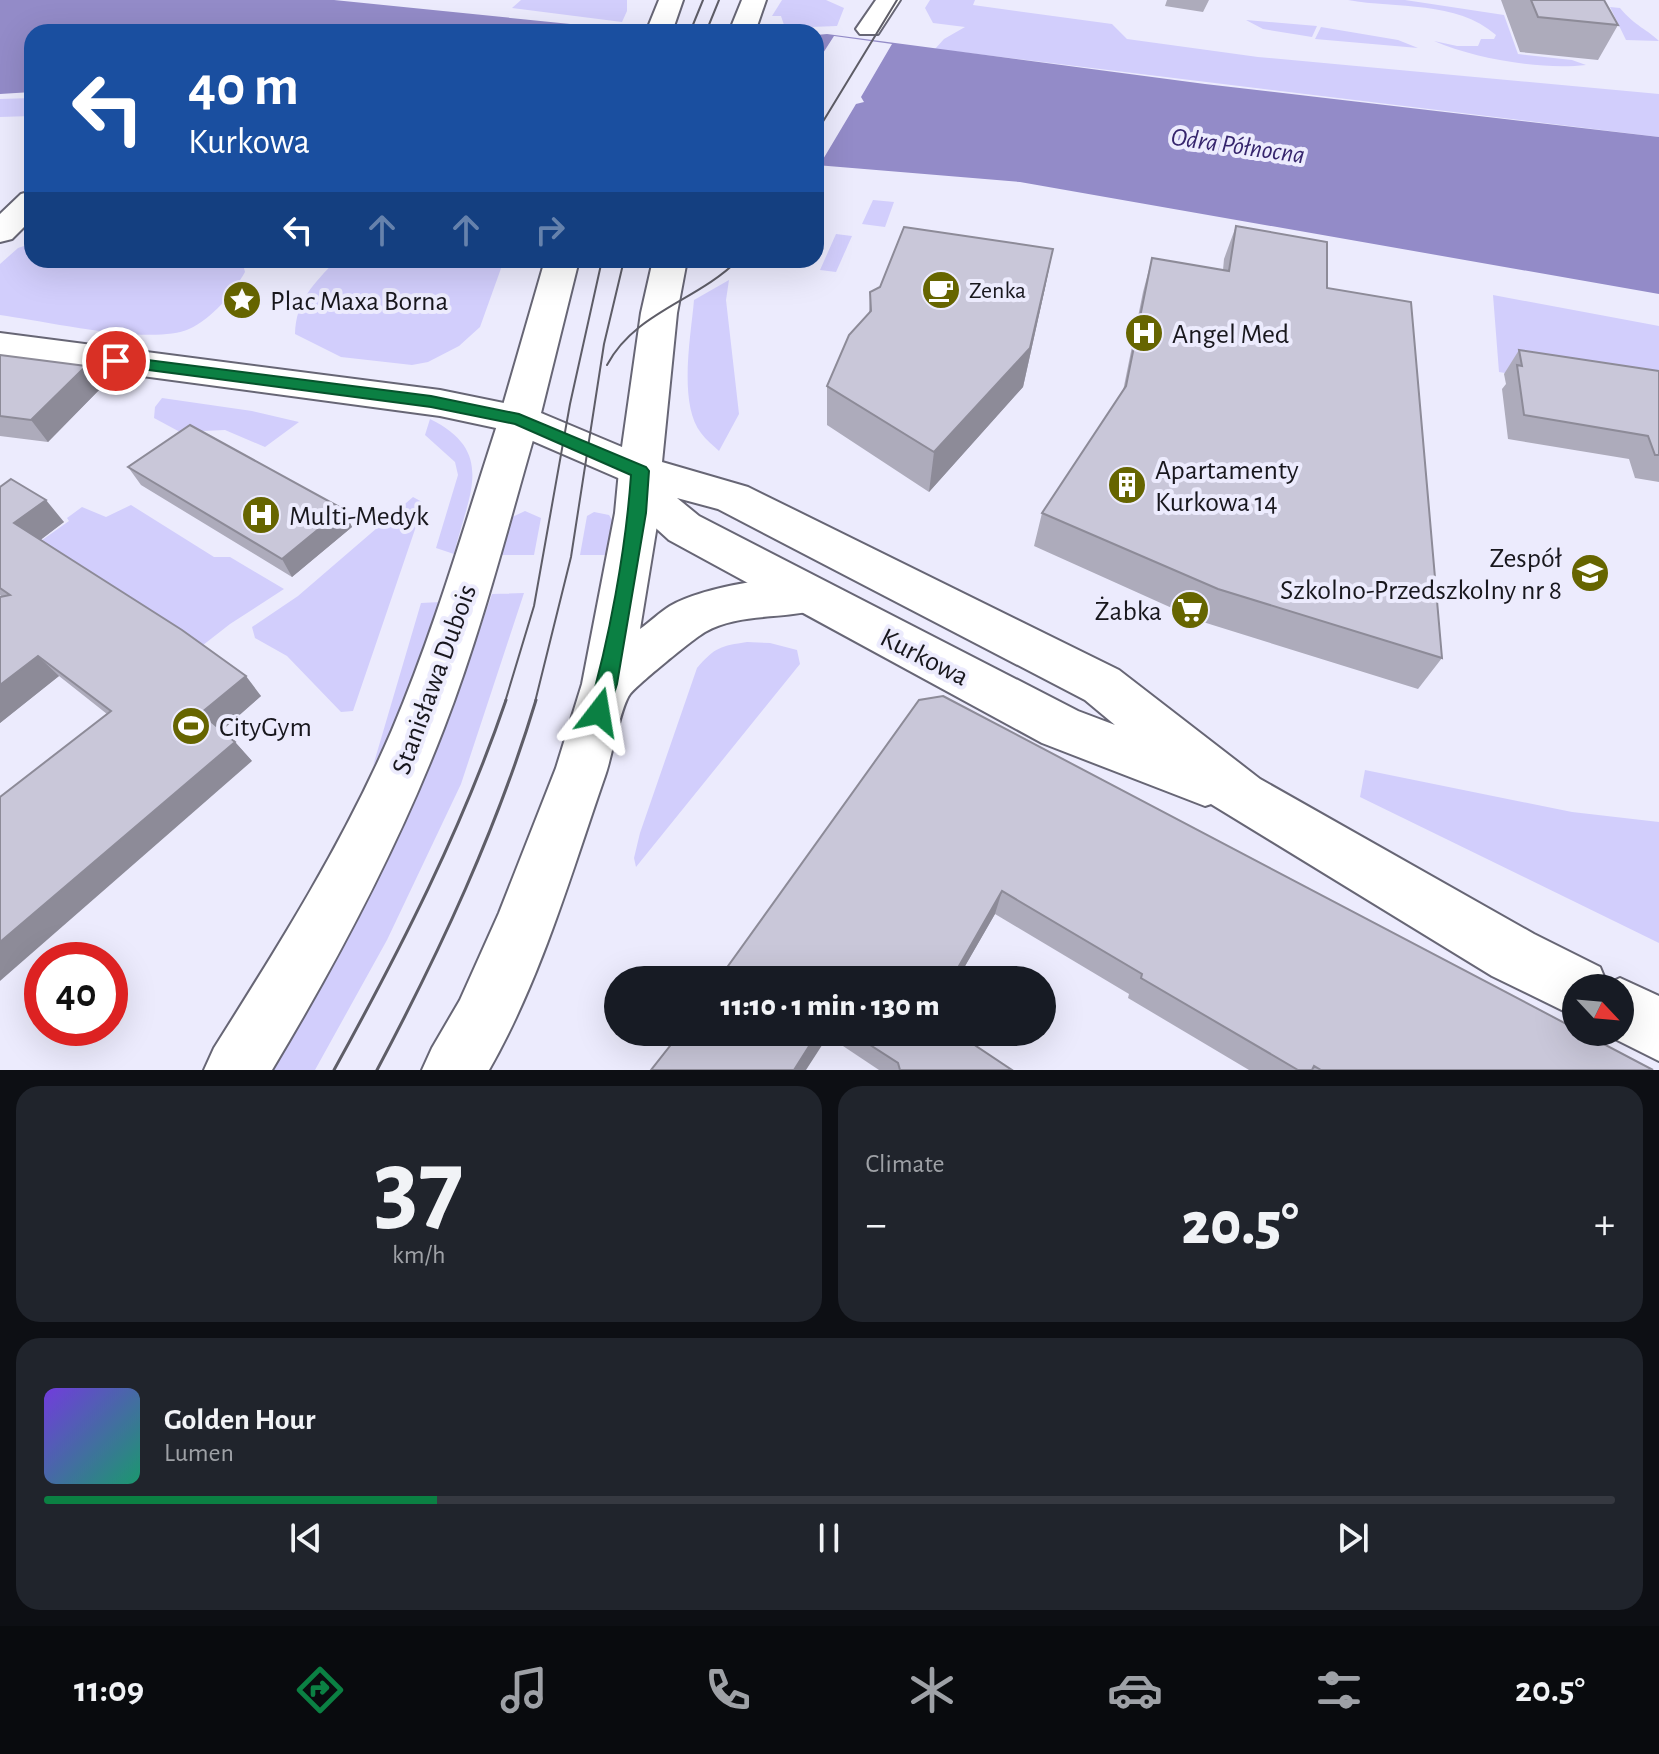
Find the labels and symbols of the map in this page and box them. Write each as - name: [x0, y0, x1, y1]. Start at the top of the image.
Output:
- water label: Odra Północna: [1169, 124, 1307, 168]
- cafe icon: Zenka: [920, 269, 962, 311]
- place icon: Plac Maxa Borna: [221, 279, 263, 321]
- place label: Zenka: [969, 279, 1026, 303]
- place label: Plac Maxa Borna: [270, 288, 448, 316]
- hospital icon: Angel Med: [1123, 312, 1165, 354]
- place label: Angel Med: [1172, 321, 1289, 349]
- pin: [82, 327, 150, 395]
- place label: Apartamenty Kurkowa 14: [1155, 457, 1299, 517]
- building icon: Apartamenty Kurkowa 14: [1106, 464, 1148, 506]
- hospital icon: Multi-Medyk: [240, 494, 282, 536]
- place label: Multi-Medyk: [289, 503, 429, 531]
- place label: Zespół Szkolno-Przedszkolny nr 8: [1280, 545, 1563, 605]
- school or university icon: Zespół Szkolno-Przedszkolny nr 8: [1569, 552, 1611, 594]
- street label: Stanisława Dubois: [388, 581, 482, 778]
- supermarket icon: Żabka: [1169, 589, 1211, 631]
- place label: Żabka: [1095, 596, 1162, 626]
- street label: Kurkowa: [875, 624, 973, 692]
- position arrow: [557, 670, 641, 754]
- sports icon: CityGym: [170, 705, 212, 747]
- place label: CityGym: [219, 714, 312, 742]
- speed limit sign: 40: [24, 942, 128, 1046]
- north arrow: [1562, 974, 1634, 1046]

